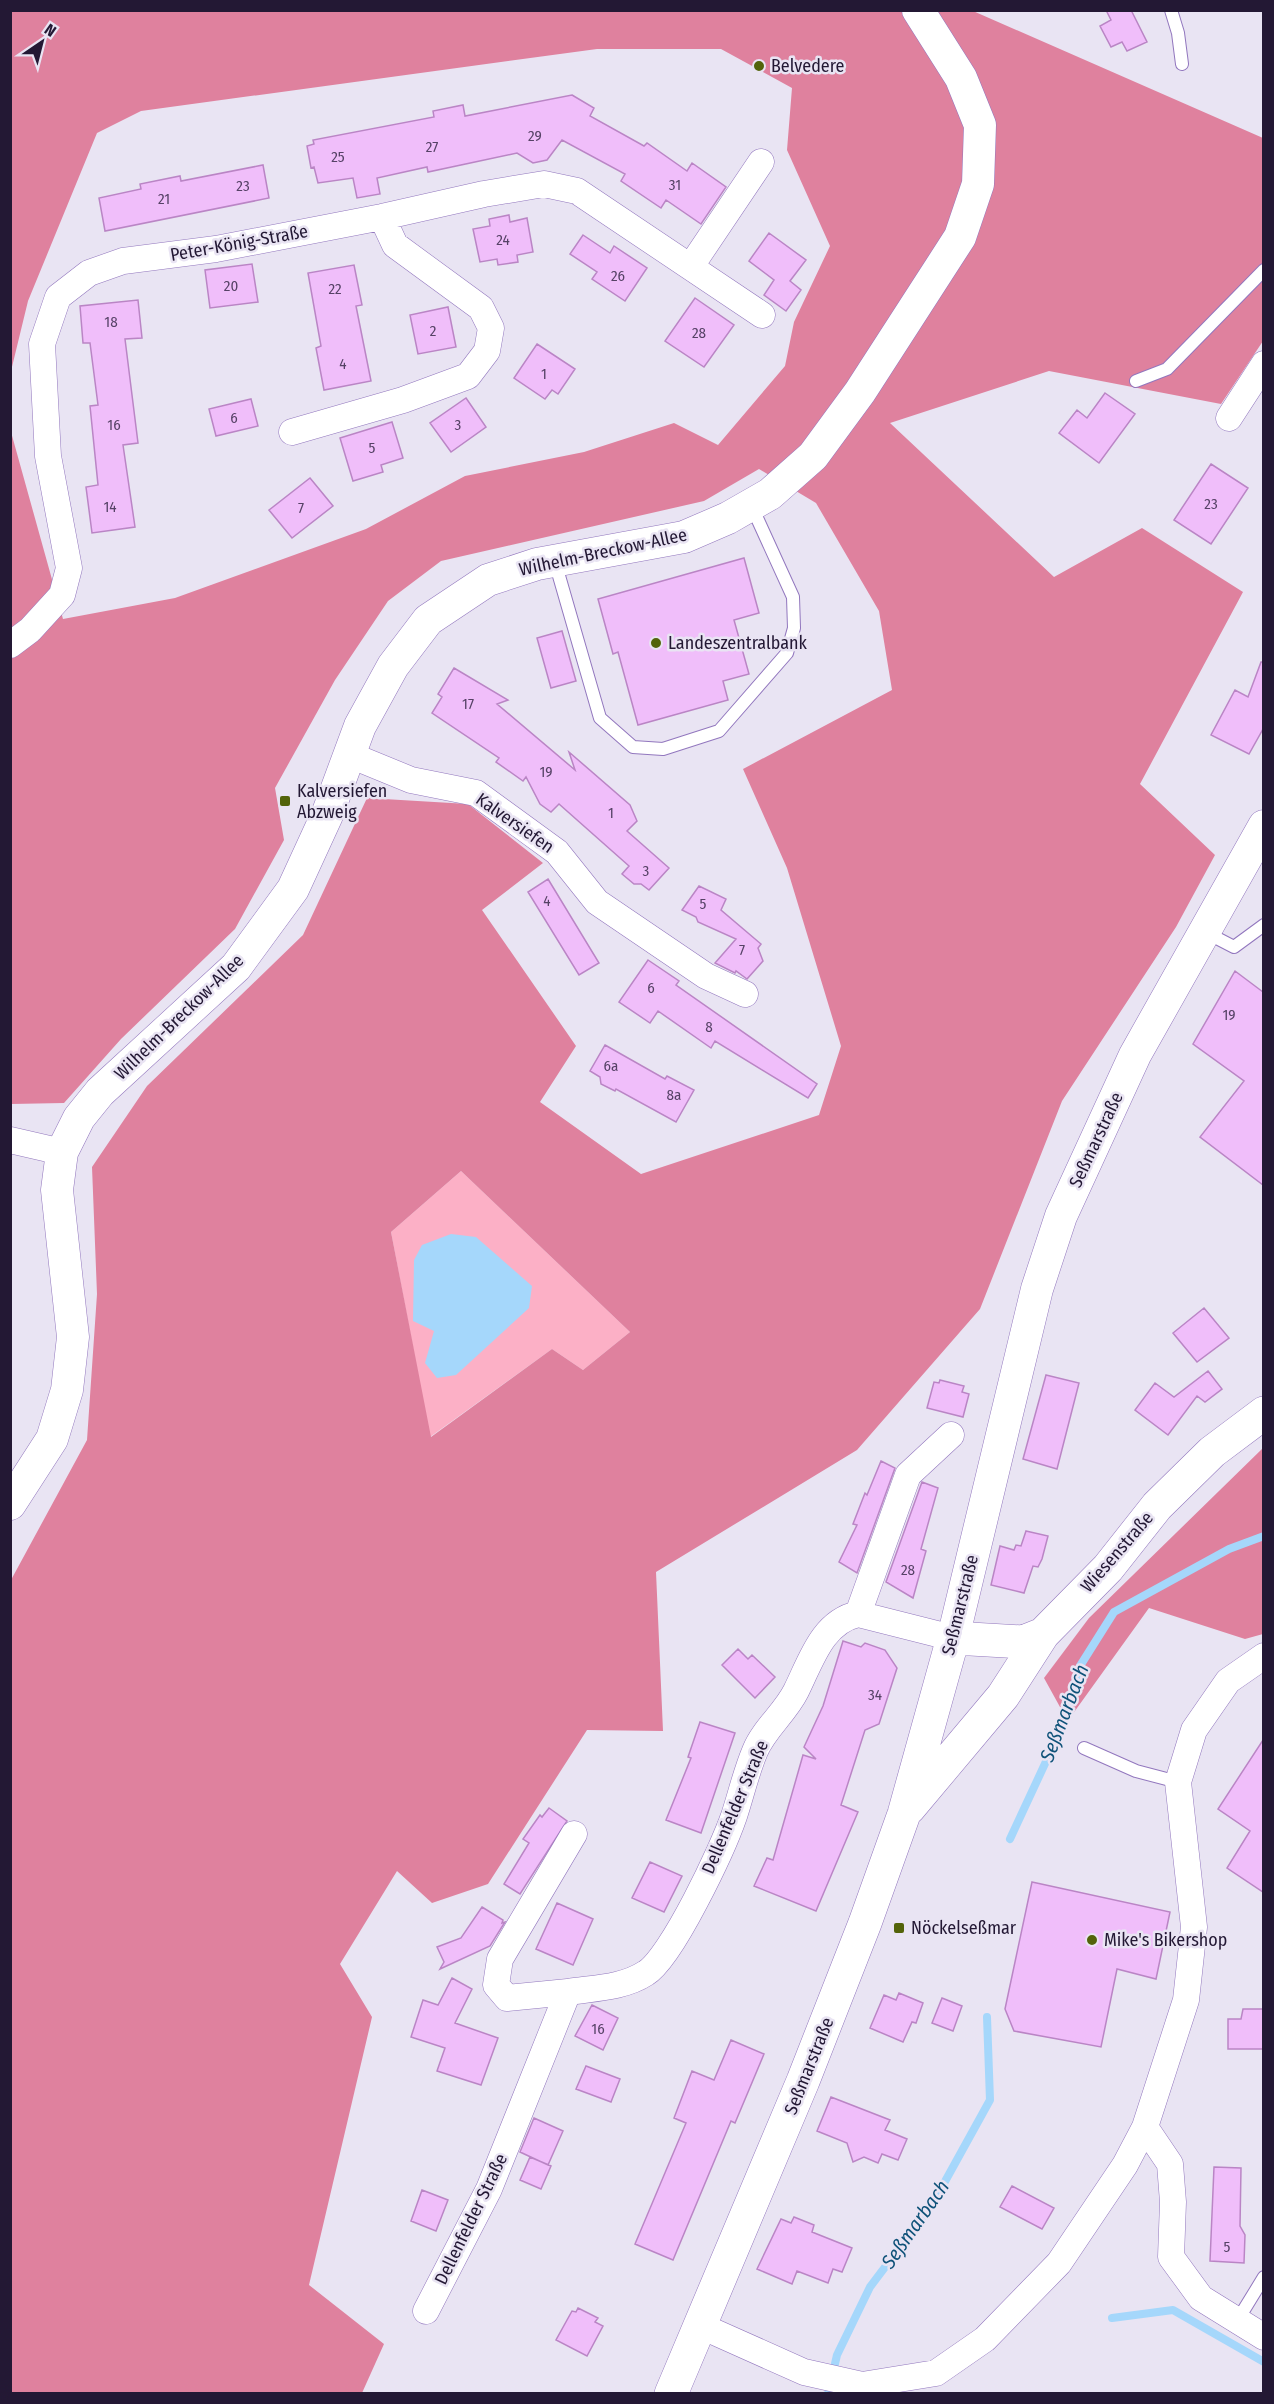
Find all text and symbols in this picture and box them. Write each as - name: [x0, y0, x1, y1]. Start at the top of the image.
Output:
- north arrow: [12, 12, 72, 72]
- text: N: [41, 20, 60, 41]
- place label: Belvedere: [771, 55, 844, 77]
- marker: Belvedere: [752, 59, 766, 73]
- house number: 29: [528, 127, 542, 145]
- house number: 27: [426, 138, 438, 156]
- house number: 25: [331, 148, 345, 166]
- house number: 31: [669, 176, 681, 194]
- house number: 23: [236, 177, 250, 195]
- house number: 21: [158, 190, 170, 208]
- street label: Peter-König-Straße: [168, 220, 310, 266]
- house number: 24: [496, 231, 510, 249]
- house number: 26: [611, 267, 625, 285]
- house number: 20: [224, 277, 238, 295]
- house number: 22: [328, 280, 342, 298]
- house number: 18: [104, 313, 118, 331]
- house number: 2: [430, 322, 437, 340]
- house number: 28: [692, 324, 706, 342]
- house number: 4: [339, 355, 347, 373]
- house number: 1: [541, 365, 547, 383]
- house number: 6: [230, 409, 238, 427]
- house number: 16: [107, 416, 121, 434]
- house number: 3: [455, 416, 462, 434]
- house number: 5: [369, 439, 376, 457]
- house number: 23: [1204, 495, 1218, 513]
- house number: 14: [103, 498, 117, 516]
- house number: 7: [298, 499, 304, 517]
- street label: Wilhelm-Breckow-Allee: [517, 523, 689, 581]
- place label: Landeszentralbank: [668, 632, 807, 654]
- marker: Landeszentralbank: [649, 636, 663, 650]
- house number: 17: [462, 695, 474, 713]
- house number: 19: [539, 763, 553, 781]
- place label: Kalversiefen Abzweig: [297, 780, 387, 823]
- street label: Kalversiefen: [472, 788, 558, 858]
- marker: Kalversiefen Abzweig: [278, 794, 292, 808]
- house number: 1: [608, 804, 614, 822]
- house number: 3: [643, 862, 650, 880]
- house number: 4: [543, 892, 551, 910]
- house number: 5: [700, 895, 707, 913]
- house number: 7: [739, 941, 745, 959]
- street label: Wilhelm-Breckow-Allee: [110, 950, 248, 1084]
- house number: 6: [647, 979, 655, 997]
- house number: 19: [1222, 1006, 1236, 1024]
- house number: 8: [705, 1018, 713, 1036]
- house number: 6a: [604, 1057, 618, 1075]
- house number: 8a: [667, 1086, 681, 1104]
- street label: Seßmarstraße: [1064, 1089, 1128, 1191]
- street label: Wiesenstraße: [1076, 1507, 1158, 1597]
- street label: Seßmarstraße: [937, 1552, 983, 1658]
- house number: 28: [901, 1561, 915, 1579]
- water label: Seßmarbach: [1034, 1661, 1094, 1766]
- house number: 34: [868, 1686, 882, 1704]
- street label: Dellenfelder Straße: [697, 1737, 773, 1877]
- place label: Nöckelseßmar: [911, 1917, 1017, 1939]
- marker: Nöckelseßmar: [892, 1921, 906, 1935]
- place label: Mike's Bikershop: [1104, 1929, 1227, 1951]
- marker: Mike's Bikershop: [1085, 1933, 1099, 1947]
- street label: Seßmarstraße: [780, 2014, 838, 2118]
- house number: 16: [591, 2020, 605, 2038]
- street label: Dellenfelder Straße: [430, 2150, 512, 2288]
- water label: Seßmarbach: [875, 2175, 954, 2274]
- house number: 5: [1224, 2238, 1231, 2256]

